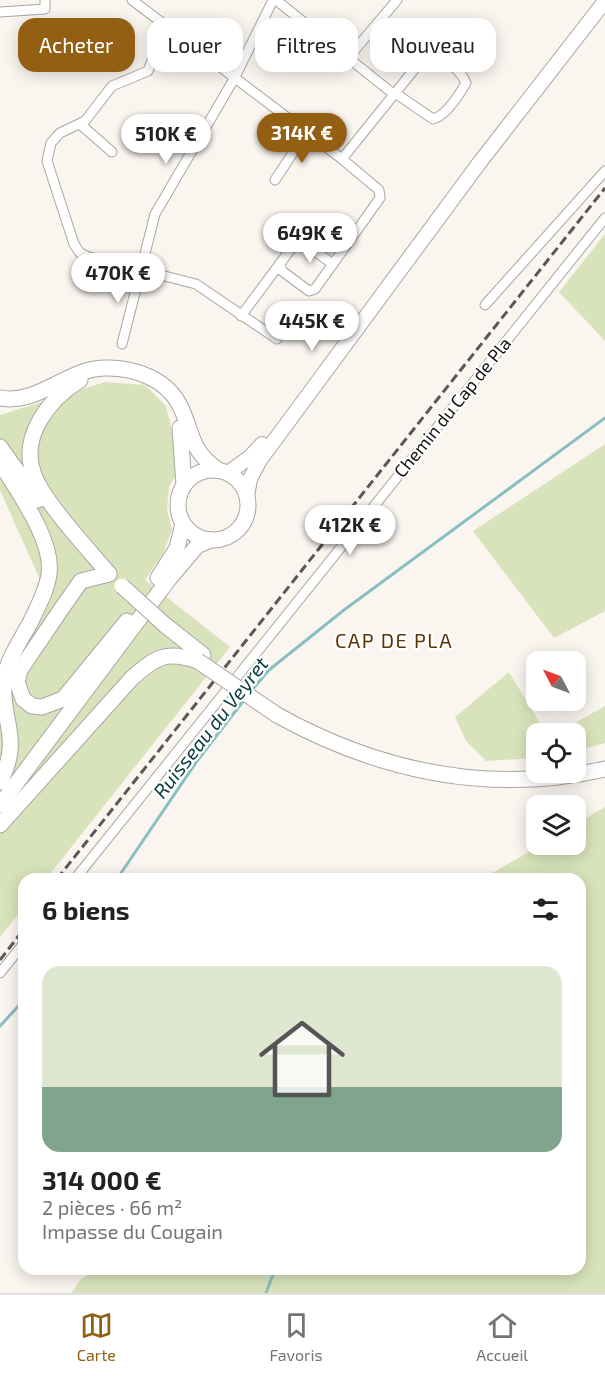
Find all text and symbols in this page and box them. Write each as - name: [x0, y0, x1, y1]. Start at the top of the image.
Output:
- chip: Acheter: [18, 18, 135, 72]
- chip: Louer: [147, 18, 243, 72]
- chip: Filtres: [255, 18, 358, 72]
- chip: Nouveau: [370, 18, 496, 72]
- pin: 314K €: [253, 113, 351, 164]
- pin: 510K €: [117, 114, 215, 165]
- text: 314K €: [271, 120, 333, 144]
- text: 510K €: [135, 121, 197, 145]
- pin: 649K €: [261, 213, 359, 264]
- text: 649K €: [277, 220, 343, 244]
- pin: 470K €: [69, 253, 167, 304]
- text: 470K €: [85, 260, 151, 284]
- pin: 445K €: [263, 301, 361, 352]
- text: 445K €: [279, 308, 345, 332]
- street label: Chemin du Cap de Pla: [389, 332, 515, 482]
- pin: 412K €: [301, 505, 399, 556]
- text: 412K €: [319, 512, 381, 536]
- district label: CAP DE PLA: [335, 628, 453, 652]
- water label: Ruisseau du Veyret: [147, 651, 274, 803]
- north arrow: [526, 651, 586, 711]
- map controls: [526, 651, 586, 855]
- button: locate: [526, 723, 586, 783]
- button: layers: [526, 795, 586, 855]
- icon: filters: [529, 893, 562, 926]
- text: 6 biens: [42, 894, 130, 925]
- icon: home: [248, 1005, 356, 1113]
- text: 314 000 €: [42, 1164, 162, 1195]
- text: 2 pièces · 66 m²: [42, 1195, 182, 1219]
- text: Impasse du Cougain: [42, 1219, 223, 1243]
- tab: Carte: [77, 1309, 116, 1364]
- tab: Favoris: [270, 1309, 323, 1364]
- tab: Accueil: [476, 1309, 528, 1364]

